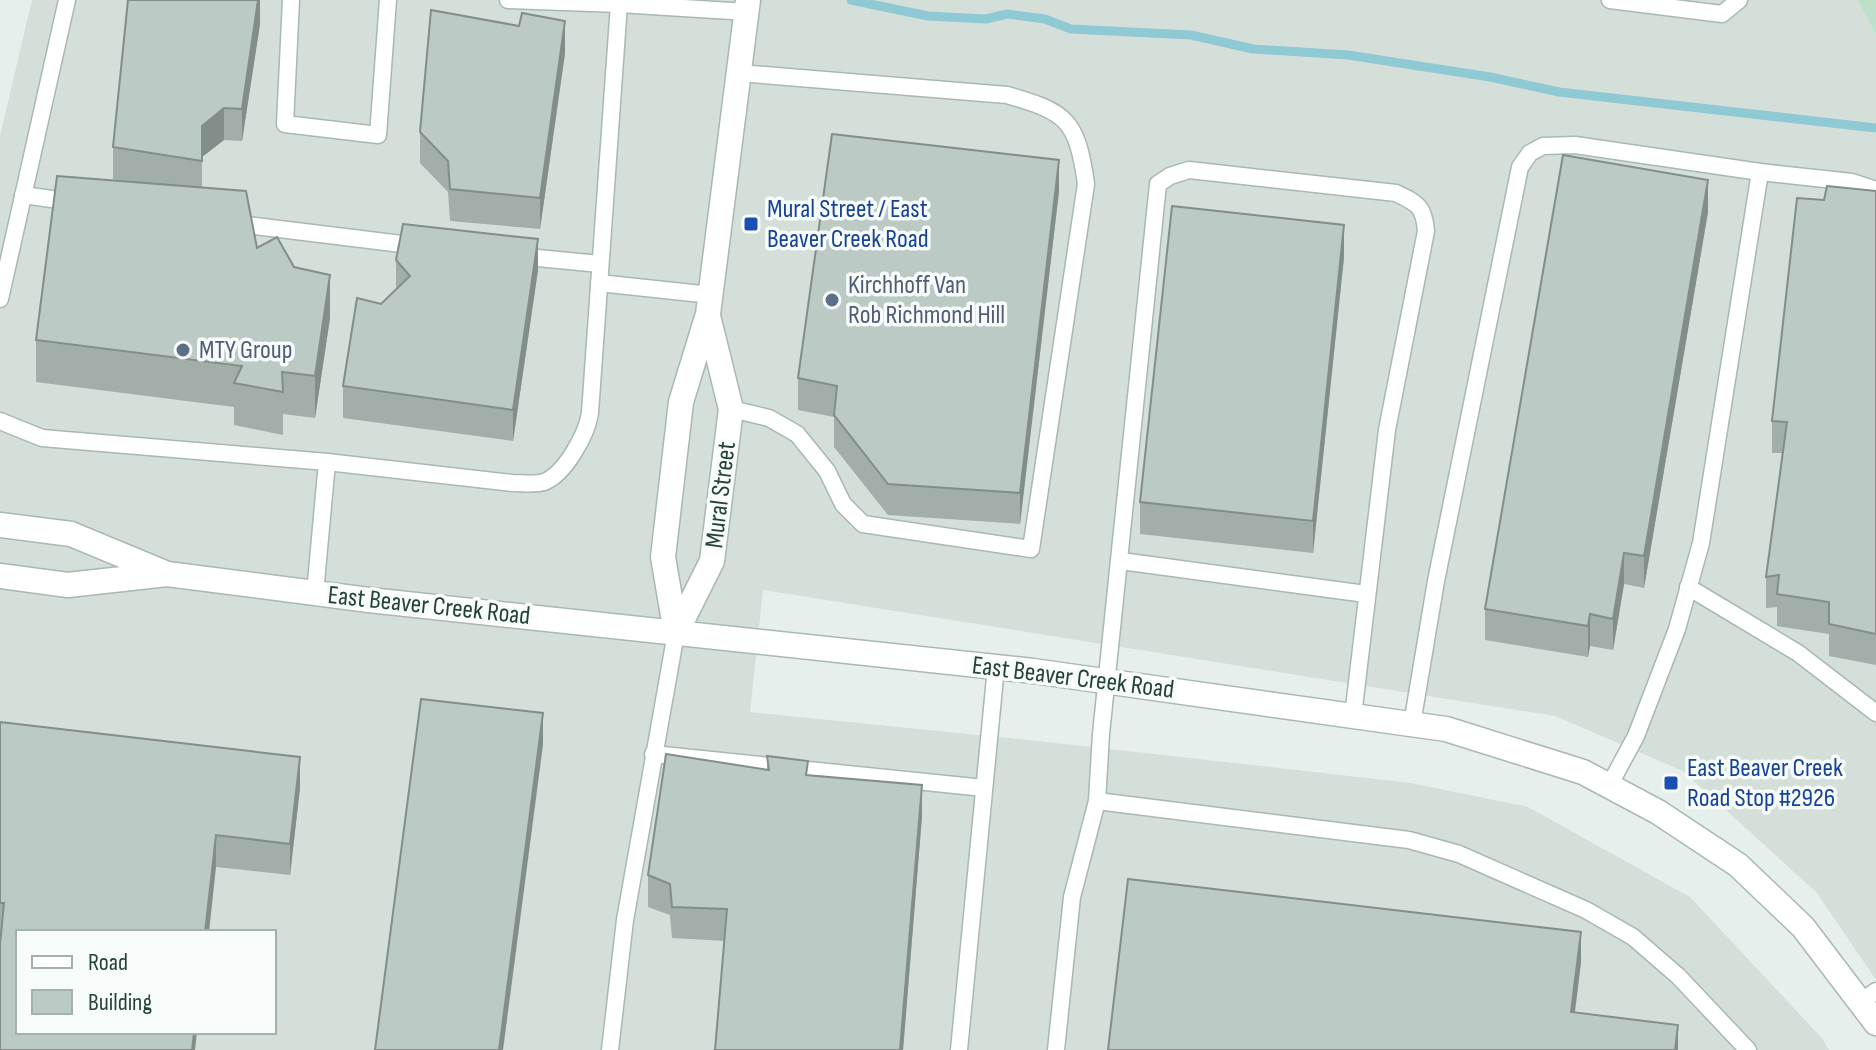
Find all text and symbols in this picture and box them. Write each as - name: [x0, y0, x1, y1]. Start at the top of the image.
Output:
- place label: Mural Street / East Beaver Creek Road: [767, 194, 929, 255]
- marker: Mural Street / East Beaver Creek Road: [742, 215, 760, 233]
- place label: Kirchhoff Van Rob Richmond Hill: [848, 270, 1005, 331]
- marker: Kirchhoff Van Rob Richmond Hill: [823, 291, 841, 309]
- place label: MTY Group: [199, 335, 292, 366]
- marker: MTY Group: [174, 341, 192, 359]
- street label: Mural Street: [699, 440, 743, 550]
- street label: East Beaver Creek Road: [326, 580, 532, 632]
- street label: East Beaver Creek Road: [970, 650, 1176, 706]
- place label: East Beaver Creek Road Stop #2926: [1687, 753, 1843, 814]
- marker: East Beaver Creek Road Stop #2926: [1662, 774, 1680, 792]
- legend: [16, 930, 276, 1034]
- text: Road: [88, 948, 128, 977]
- text: Building: [88, 988, 152, 1017]

